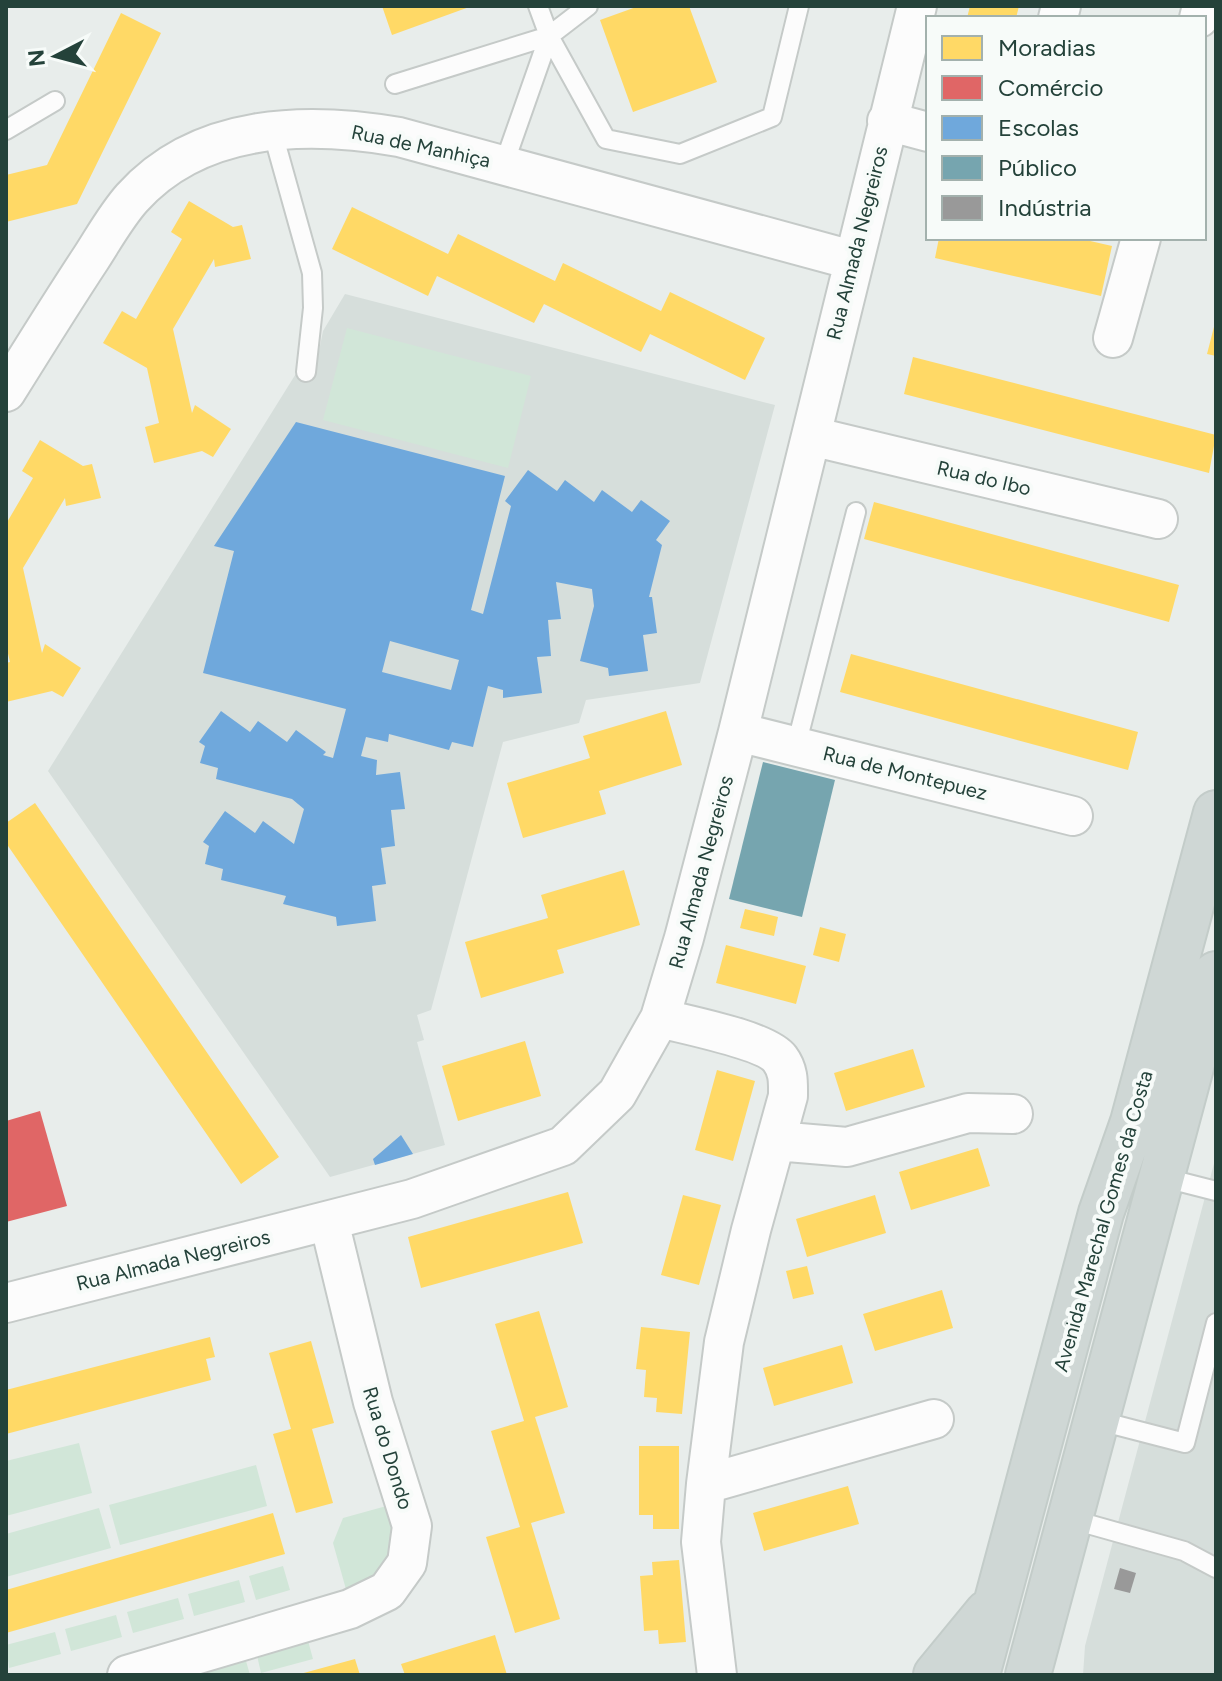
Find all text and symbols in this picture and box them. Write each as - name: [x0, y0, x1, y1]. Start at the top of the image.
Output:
- north arrow: [16, 16, 96, 96]
- legend: [926, 16, 1206, 240]
- text: Moradias: [998, 33, 1096, 62]
- text: N: [22, 48, 51, 68]
- text: Comércio: [998, 73, 1103, 102]
- text: Escolas: [998, 113, 1079, 142]
- street label: Rua de Manhiça: [349, 120, 493, 172]
- street label: Rua Almada Negreiros: [821, 144, 893, 342]
- text: Público: [998, 153, 1077, 182]
- text: Indústria: [998, 193, 1092, 222]
- street label: Rua do Ibo: [935, 456, 1033, 500]
- street label: Rua de Montepuez: [820, 741, 990, 805]
- street label: Rua Almada Negreiros: [664, 773, 738, 971]
- street label: Avenida Marechal Gomes da Costa: [1048, 1068, 1158, 1374]
- street label: Rua Almada Negreiros: [74, 1224, 272, 1296]
- street label: Rua do Dondo: [358, 1384, 418, 1512]

